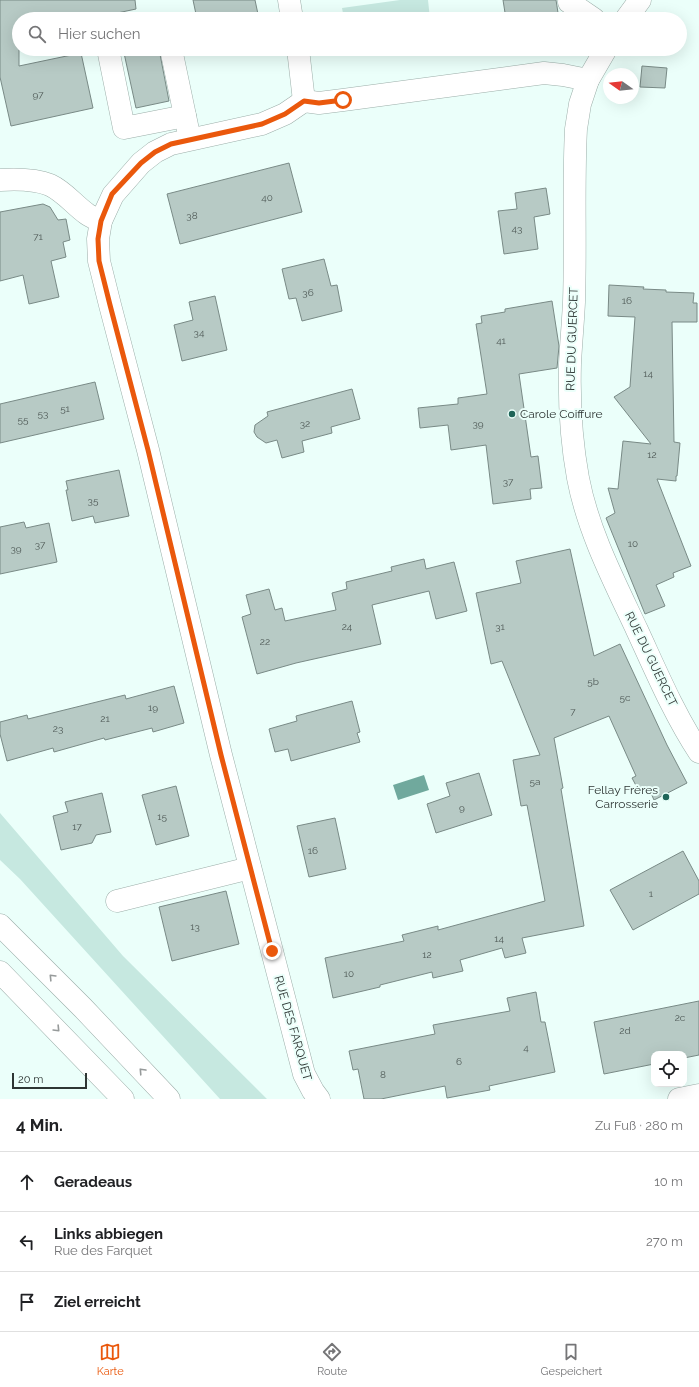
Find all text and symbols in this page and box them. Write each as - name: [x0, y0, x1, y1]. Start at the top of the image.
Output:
- search box: [12, 12, 687, 56]
- icon: search: [26, 23, 48, 45]
- text: Hier suchen: [58, 25, 141, 43]
- north arrow: [603, 68, 639, 104]
- house number: 97: [32, 89, 44, 100]
- route start: [334, 91, 352, 109]
- house number: 40: [261, 192, 273, 203]
- house number: 38: [186, 210, 198, 221]
- house number: 43: [512, 223, 522, 234]
- house number: 71: [33, 231, 44, 242]
- street label: RUE DU GUERCET: [563, 286, 581, 391]
- house number: 36: [302, 287, 314, 298]
- house number: 16: [622, 295, 632, 306]
- house number: 34: [194, 327, 205, 338]
- house number: 41: [496, 335, 507, 346]
- house number: 14: [643, 368, 653, 379]
- house number: 51: [60, 403, 71, 414]
- place label: Carole Coiffure: [520, 407, 602, 421]
- house number: 53: [38, 408, 48, 419]
- marker: Carole Coiffure: [507, 409, 517, 419]
- house number: 55: [18, 414, 29, 425]
- house number: 32: [300, 418, 310, 429]
- house number: 39: [472, 418, 484, 429]
- house number: 12: [647, 449, 657, 460]
- house number: 37: [503, 476, 514, 487]
- house number: 35: [88, 495, 99, 506]
- house number: 10: [628, 538, 638, 549]
- house number: 37: [35, 539, 46, 550]
- house number: 39: [10, 543, 22, 554]
- street label: RUE DU GUERCET: [622, 609, 680, 709]
- house number: 24: [342, 621, 353, 632]
- house number: 31: [495, 621, 506, 632]
- house number: 22: [260, 636, 270, 647]
- house number: 5b: [587, 676, 599, 687]
- house number: 5c: [620, 692, 631, 703]
- house number: 19: [148, 702, 158, 713]
- house number: 7: [570, 706, 576, 717]
- house number: 21: [100, 713, 110, 724]
- house number: 23: [53, 723, 63, 734]
- house number: 5a: [530, 776, 540, 787]
- place label: Fellay Frères Carrosserie: [588, 783, 658, 811]
- marker: Fellay Frères Carrosserie: [661, 792, 671, 802]
- house number: 9: [459, 802, 465, 813]
- house number: 15: [157, 811, 167, 822]
- house number: 17: [72, 821, 82, 832]
- house number: 16: [308, 845, 318, 856]
- house number: 1: [649, 888, 654, 899]
- house number: 13: [190, 921, 200, 932]
- house number: 14: [494, 933, 504, 944]
- route end: [263, 942, 281, 960]
- house number: 12: [422, 949, 432, 960]
- house number: 10: [344, 968, 354, 979]
- one-way arrow: [49, 974, 57, 982]
- street label: RUE DES FARQUET: [271, 974, 315, 1083]
- house number: 2c: [675, 1012, 686, 1023]
- one-way arrow: [52, 1024, 60, 1032]
- house number: 2d: [619, 1025, 631, 1036]
- house number: 4: [523, 1042, 529, 1053]
- map controls: [651, 1051, 687, 1087]
- button: locate: [651, 1051, 687, 1087]
- house number: 6: [456, 1056, 462, 1067]
- one-way arrow: [139, 1068, 147, 1076]
- house number: 8: [380, 1069, 386, 1080]
- scale bar: [12, 1071, 87, 1090]
- text: 20 m: [18, 1073, 43, 1086]
- text: 4 Min.: [16, 1115, 63, 1135]
- text: Zu Fuß · 280 m: [595, 1118, 683, 1133]
- icon: ahead: [16, 1171, 38, 1193]
- text: Geradeaus: [54, 1173, 132, 1191]
- text: 10 m: [654, 1174, 683, 1189]
- text: Links abbiegen: [54, 1225, 163, 1243]
- icon: left: [16, 1231, 38, 1253]
- text: 270 m: [646, 1234, 683, 1249]
- text: Rue des Farquet: [54, 1243, 152, 1258]
- icon: arrive: [16, 1291, 38, 1313]
- text: Ziel erreicht: [54, 1293, 141, 1311]
- tab: Karte: [97, 1341, 124, 1378]
- tab: Route: [317, 1341, 347, 1378]
- tab: Gespeichert: [541, 1341, 602, 1378]

